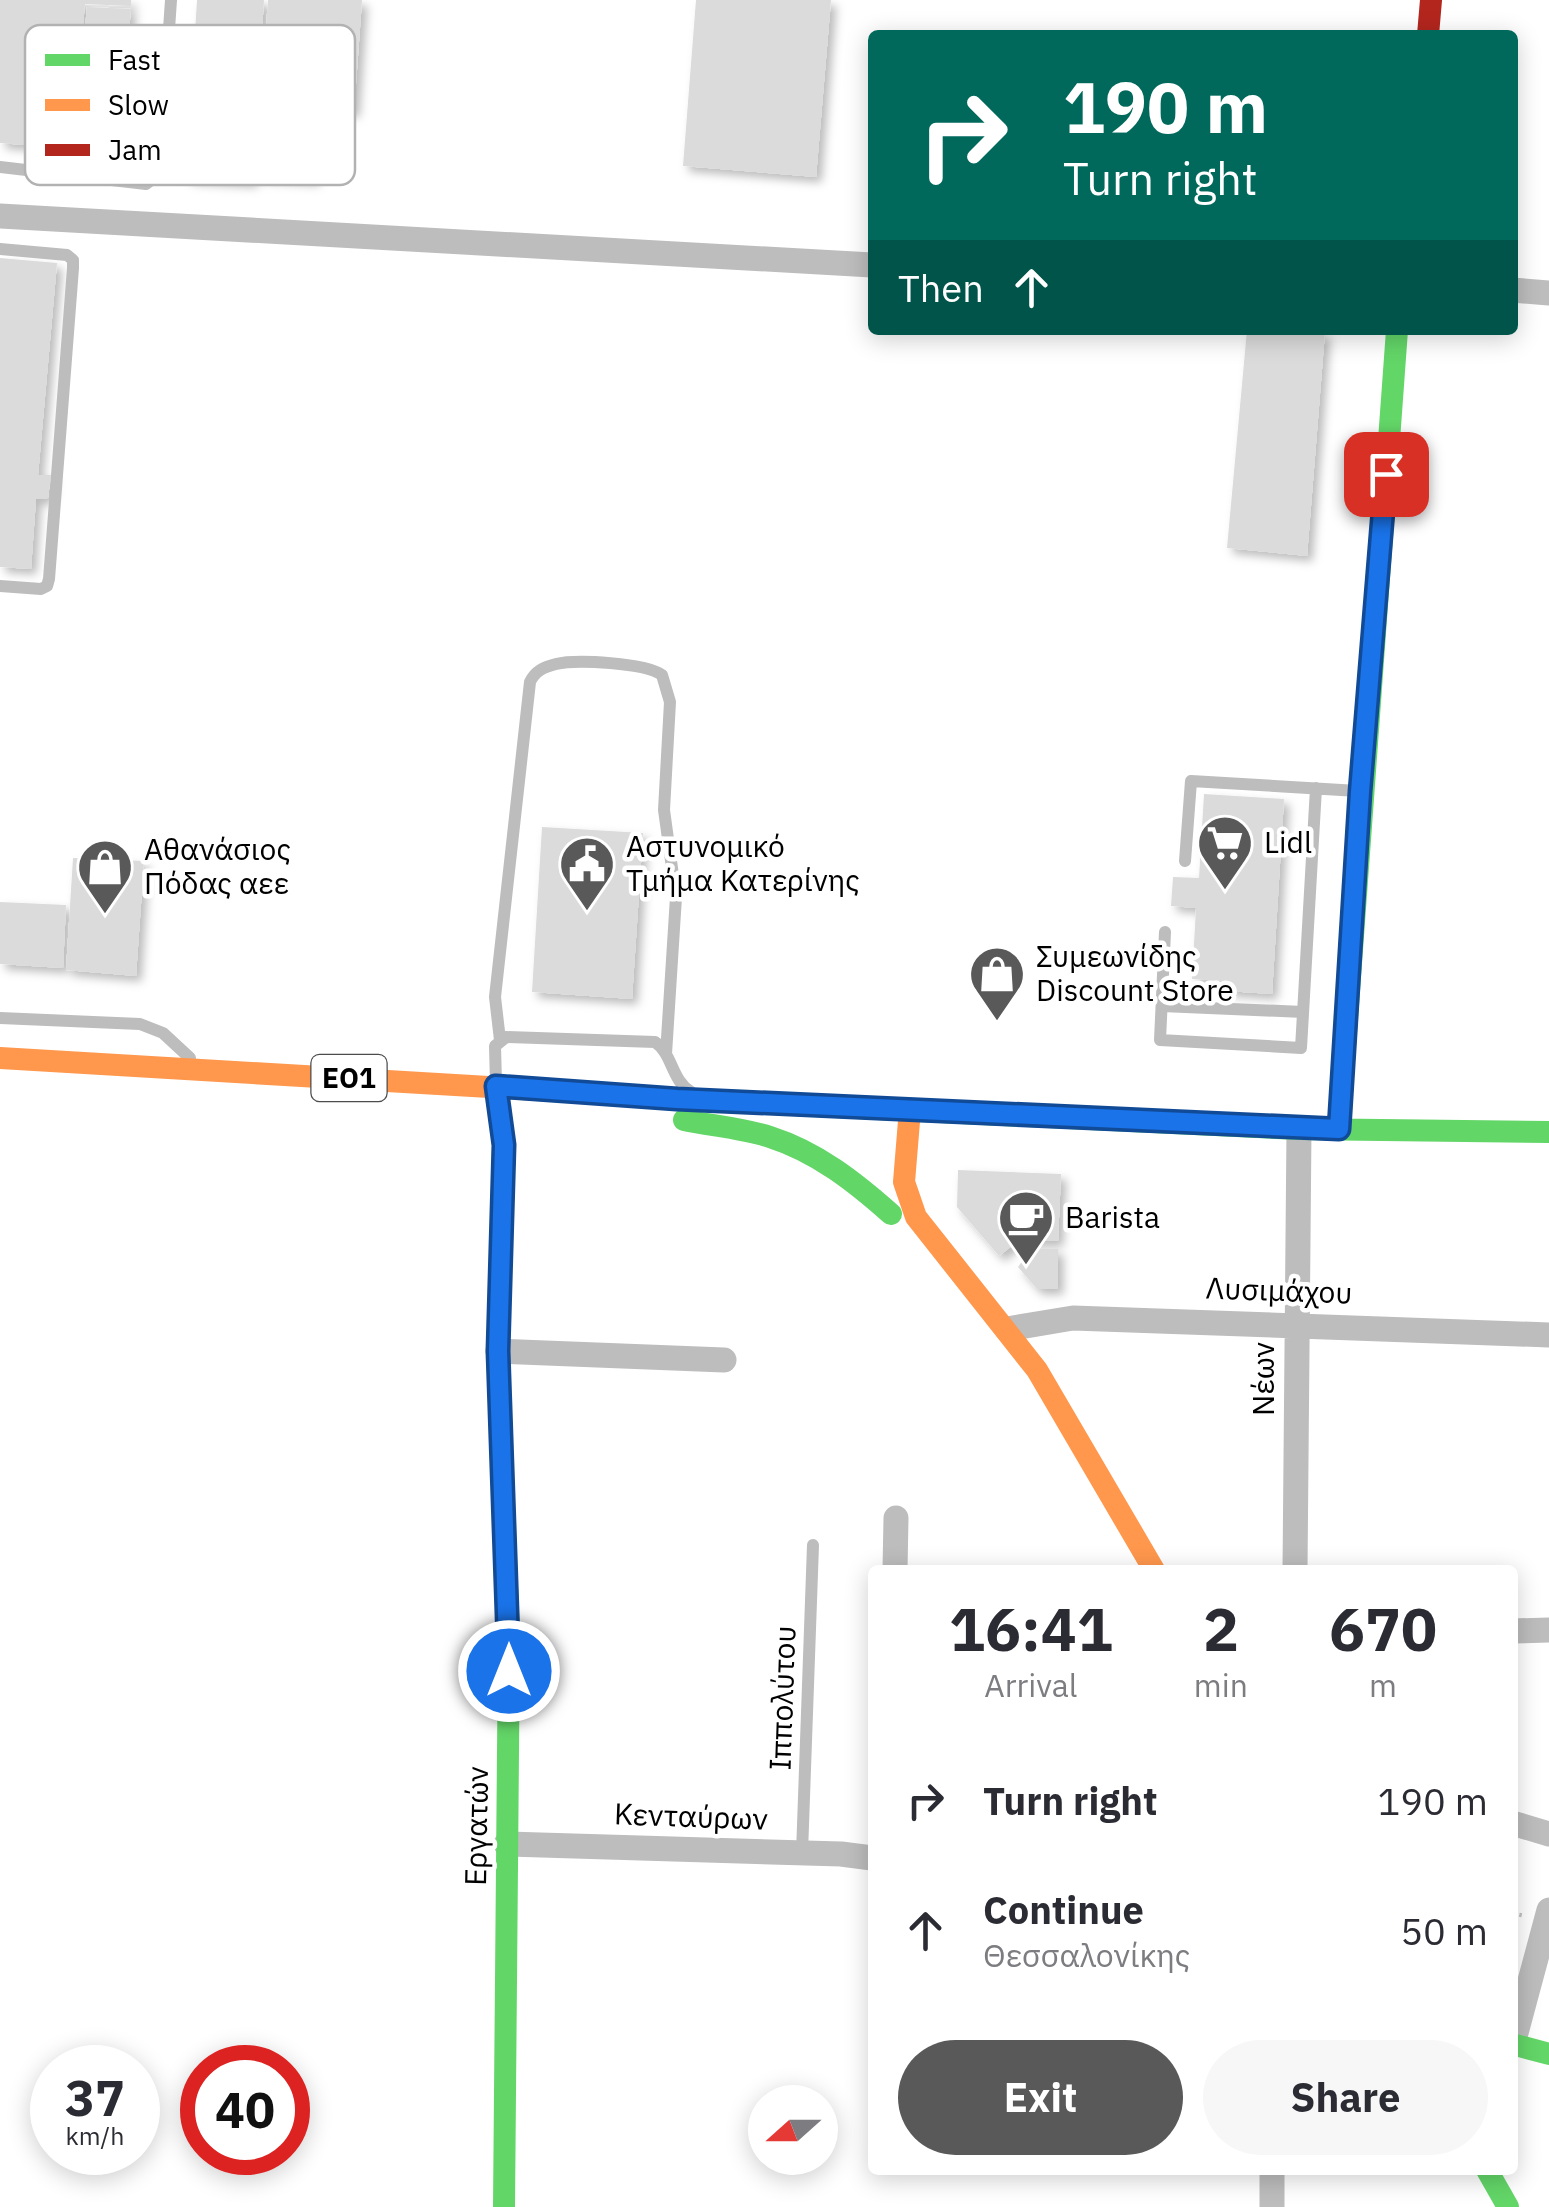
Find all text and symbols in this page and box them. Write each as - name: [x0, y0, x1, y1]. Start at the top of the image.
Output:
- legend: [25, 25, 355, 185]
- text: Fast: [108, 41, 161, 78]
- text: 190 m: [1063, 61, 1268, 152]
- icon: right: [898, 70, 1028, 200]
- text: Slow: [108, 86, 169, 123]
- text: Jam: [108, 131, 162, 168]
- text: Turn right: [1063, 149, 1258, 207]
- icon: ahead: [1004, 260, 1059, 315]
- text: Then: [898, 263, 984, 312]
- pin: [1344, 432, 1429, 517]
- icon: arrive: [1359, 447, 1414, 502]
- supermarket icon: Lidl: [1195, 813, 1255, 892]
- place label: Lidl: [1264, 822, 1312, 861]
- place label: Αστυνομικό Τμήμα Κατερίνης: [626, 826, 860, 899]
- place label: Αθανάσιος Πόδας αεε: [144, 829, 291, 902]
- public building icon: Αστυνομικό Τμήμα Κατερίνης: [557, 834, 617, 913]
- shop icon: Αθανάσιος Πόδας αεε: [75, 837, 135, 916]
- place label: Συμεωνίδης Discount Store: [1036, 936, 1234, 1009]
- shop icon: Συμεωνίδης Discount Store: [967, 944, 1027, 1023]
- road number: ΕΟ1: [312, 1055, 386, 1101]
- cafe icon: Barista: [996, 1188, 1056, 1267]
- place label: Barista: [1065, 1197, 1160, 1236]
- street label: Λυσιμάχου: [1205, 1267, 1353, 1312]
- street label: Νέων: [1243, 1342, 1282, 1416]
- text: 16:41: [949, 1589, 1113, 1668]
- text: 2: [1203, 1589, 1239, 1668]
- text: 670: [1329, 1589, 1437, 1668]
- position arrow: [457, 1619, 561, 1723]
- street label: Ιππολύτου: [759, 1625, 804, 1771]
- text: Arrival: [984, 1664, 1078, 1706]
- text: min: [1194, 1664, 1248, 1706]
- text: m: [1369, 1664, 1397, 1706]
- street label: Εργατών: [455, 1766, 496, 1886]
- icon: right: [898, 1773, 953, 1828]
- text: Turn right: [983, 1776, 1158, 1825]
- text: 190 m: [1377, 1776, 1488, 1825]
- street label: Κενταύρων: [614, 1793, 769, 1838]
- text: Continue: [983, 1885, 1144, 1934]
- icon: ahead: [898, 1903, 953, 1958]
- text: 50 m: [1400, 1906, 1488, 1955]
- text: Θεσσαλονίκης: [983, 1934, 1190, 1976]
- button: Exit: [898, 2040, 1183, 2155]
- button: Share: [1203, 2040, 1488, 2155]
- speed limit sign: 40: [180, 2045, 310, 2175]
- text: 37: [65, 2065, 125, 2130]
- north arrow: [748, 2085, 838, 2175]
- map controls: [748, 2085, 838, 2175]
- text: km/h: [66, 2119, 124, 2152]

